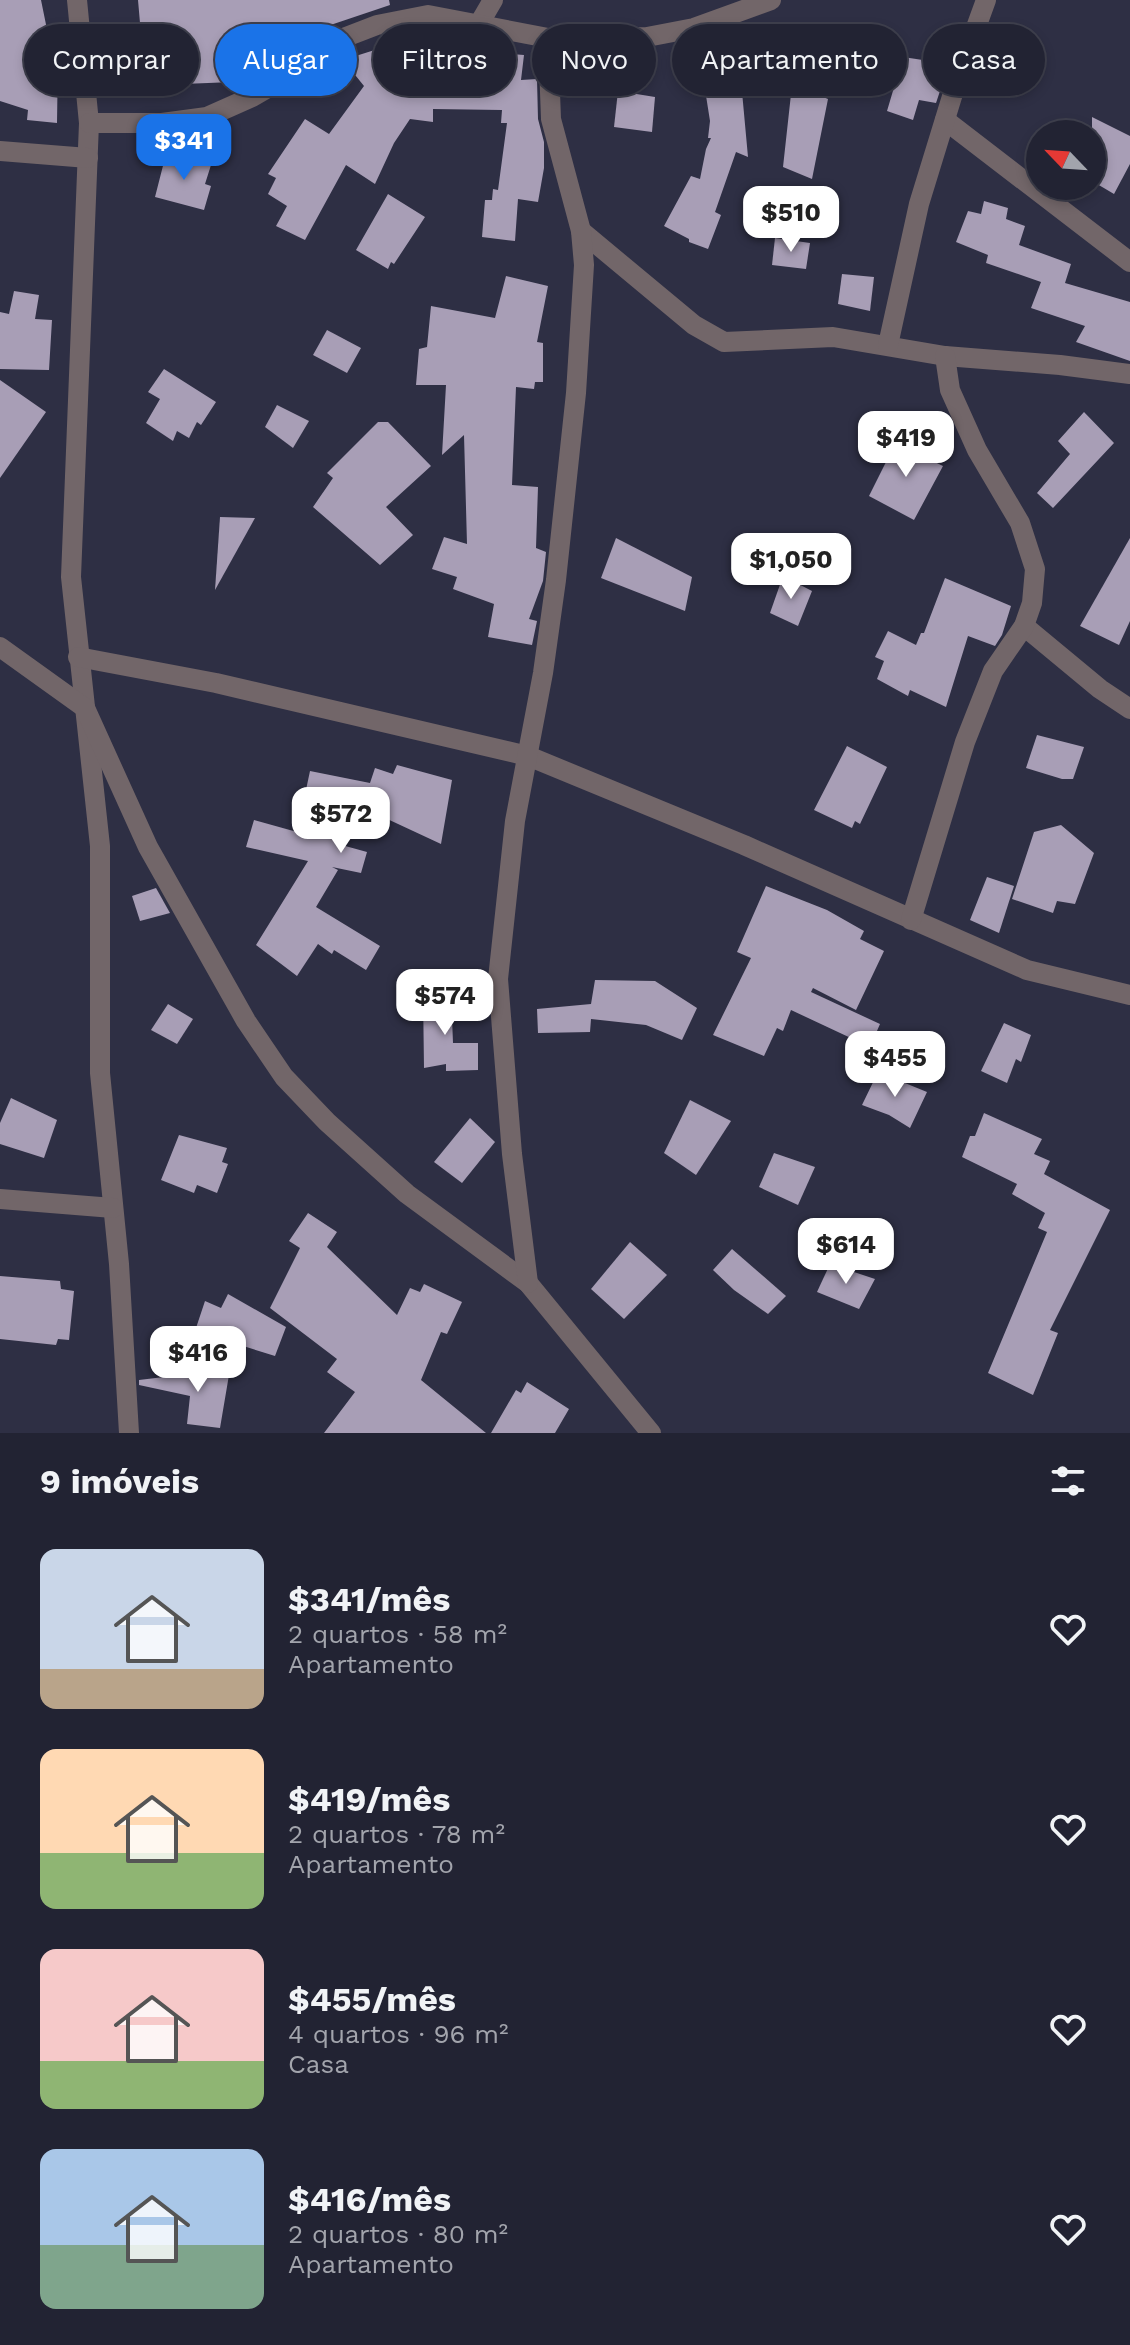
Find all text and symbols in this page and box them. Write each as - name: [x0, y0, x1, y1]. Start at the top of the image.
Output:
- chip: Comprar: [24, 24, 199, 96]
- chip: Alugar: [215, 24, 357, 96]
- chip: Filtros: [373, 24, 516, 96]
- chip: Novo: [532, 24, 656, 96]
- chip: Apartamento: [672, 24, 907, 96]
- chip: Casa: [923, 24, 1045, 96]
- pin: $341: [137, 114, 231, 182]
- north arrow: [1026, 120, 1106, 200]
- map controls: [1026, 120, 1106, 200]
- text: $341: [154, 125, 214, 155]
- pin: $510: [744, 186, 838, 254]
- text: $510: [761, 197, 821, 227]
- pin: $419: [859, 411, 953, 479]
- text: $419: [876, 422, 936, 452]
- pin: $1,050: [726, 533, 856, 601]
- text: $1,050: [749, 544, 833, 574]
- pin: $572: [294, 787, 388, 855]
- text: $572: [310, 798, 372, 828]
- pin: $574: [398, 969, 492, 1037]
- text: $574: [414, 980, 476, 1010]
- pin: $455: [848, 1031, 942, 1099]
- text: $455: [863, 1042, 927, 1072]
- pin: $614: [799, 1218, 893, 1286]
- text: $614: [816, 1229, 876, 1259]
- pin: $416: [151, 1326, 245, 1394]
- text: $416: [168, 1337, 228, 1367]
- icon: filters: [1046, 1459, 1090, 1503]
- text: 9 imóveis: [40, 1461, 199, 1501]
- text: $341/mês: [288, 1579, 450, 1619]
- icon: home: [104, 1581, 200, 1677]
- icon: heart: [1046, 1607, 1090, 1651]
- text: 2 quartos · 58 m²: [288, 1619, 507, 1649]
- text: Apartamento: [288, 1649, 454, 1679]
- text: $419/mês: [288, 1779, 450, 1819]
- icon: home: [104, 1781, 200, 1877]
- icon: heart: [1046, 1807, 1090, 1851]
- text: 2 quartos · 78 m²: [288, 1819, 505, 1849]
- text: Apartamento: [288, 1849, 454, 1879]
- text: $455/mês: [288, 1979, 456, 2019]
- icon: home: [104, 1981, 200, 2077]
- icon: heart: [1046, 2007, 1090, 2051]
- text: 4 quartos · 96 m²: [288, 2019, 508, 2049]
- text: Casa: [288, 2049, 349, 2079]
- text: $416/mês: [288, 2179, 451, 2219]
- icon: home: [104, 2181, 200, 2277]
- icon: heart: [1046, 2207, 1090, 2251]
- text: 2 quartos · 80 m²: [288, 2219, 508, 2249]
- text: Apartamento: [288, 2249, 454, 2279]

